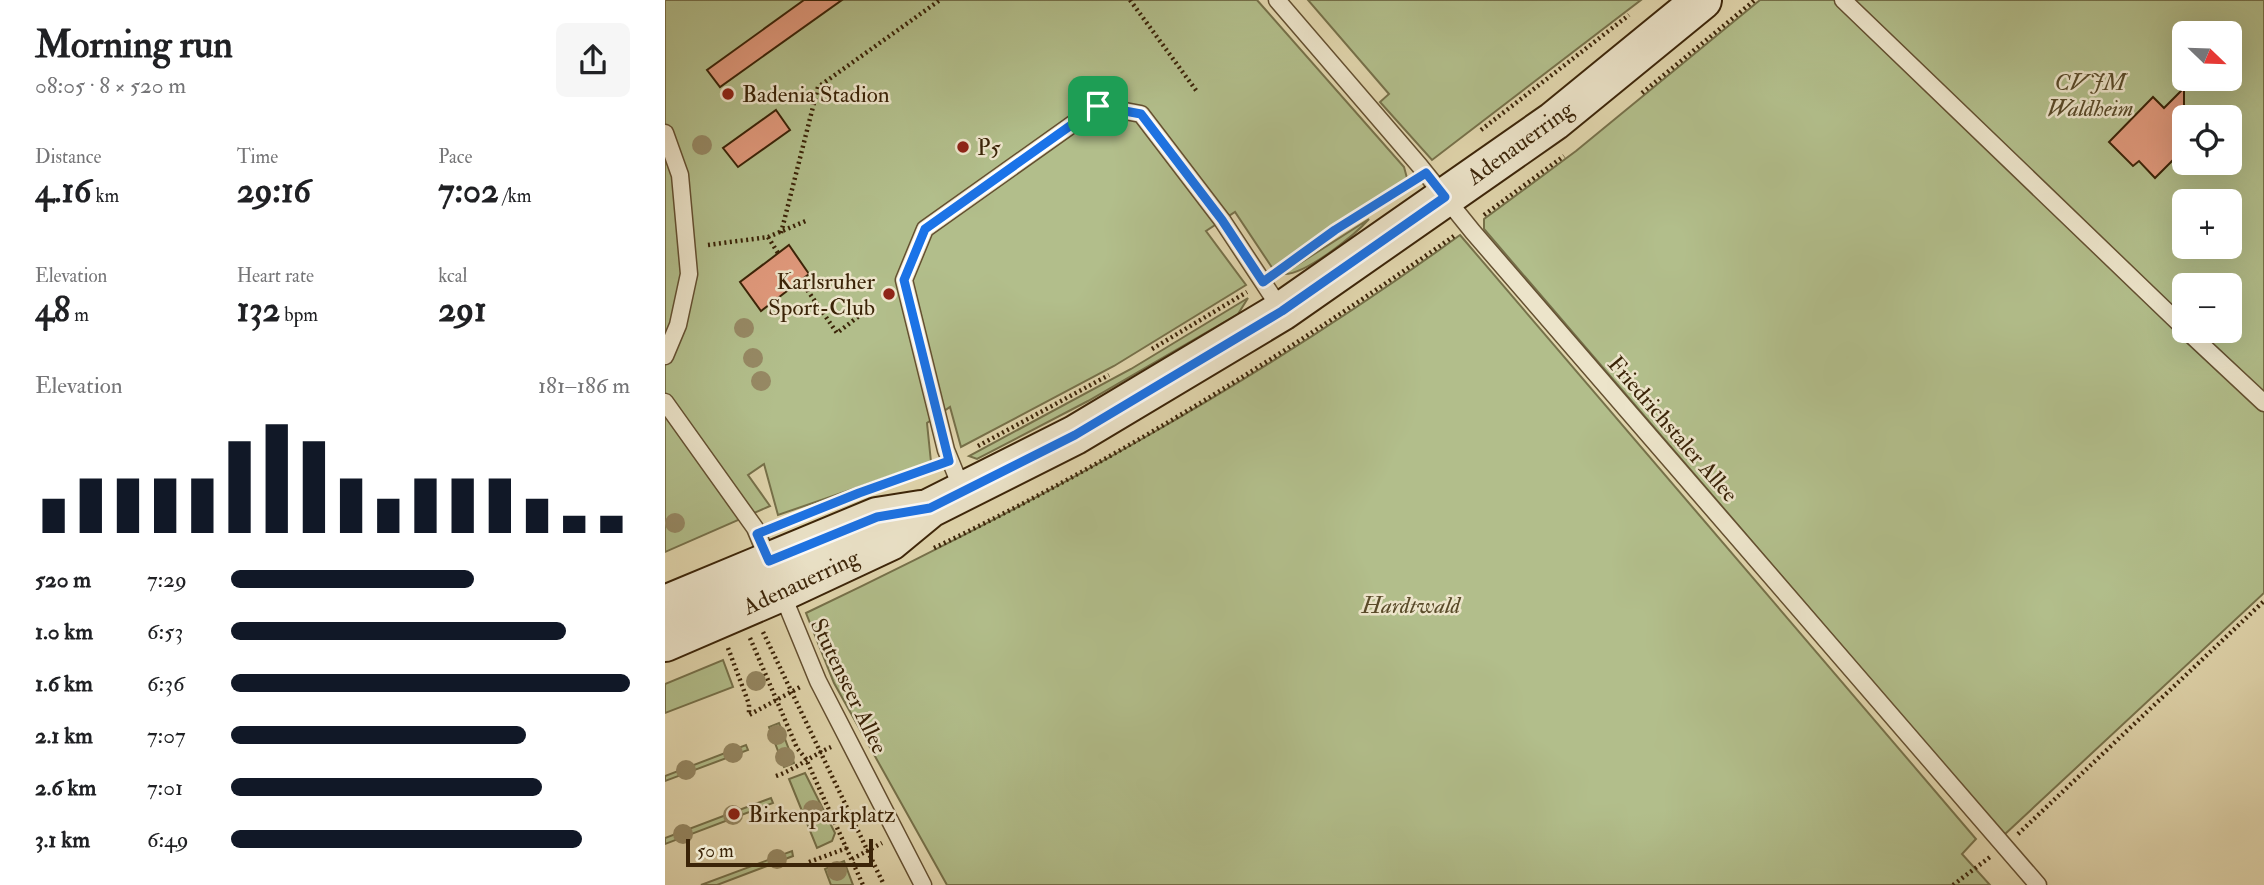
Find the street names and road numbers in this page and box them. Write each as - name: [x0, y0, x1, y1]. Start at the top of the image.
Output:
- street label: Adenauerring: [1460, 94, 1580, 192]
- street label: Friedrichstaler Allee: [1602, 350, 1745, 508]
- street label: Adenauerring: [737, 542, 864, 622]
- street label: Stutenseer Allee: [804, 614, 894, 759]

